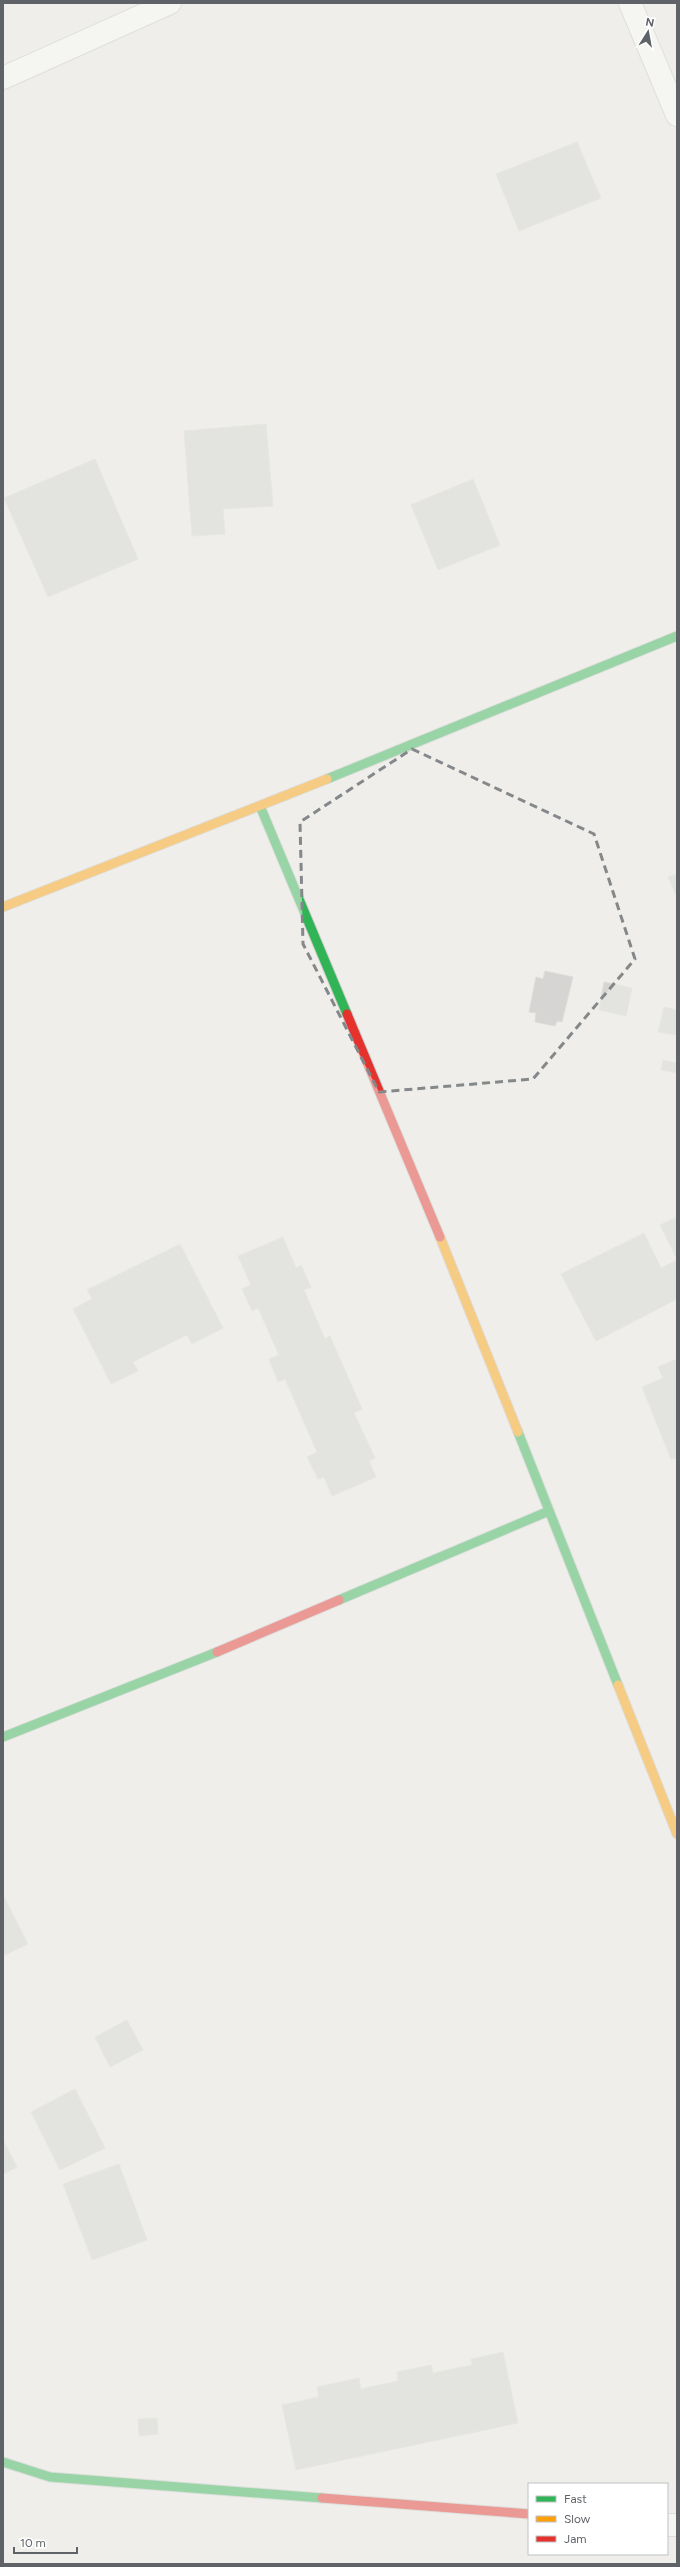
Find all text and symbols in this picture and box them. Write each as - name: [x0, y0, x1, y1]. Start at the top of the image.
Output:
- north arrow: [628, 12, 668, 52]
- text: N: [644, 15, 655, 30]
- legend: [528, 2483, 668, 2555]
- text: Fast: [564, 2492, 587, 2506]
- text: Slow: [564, 2512, 591, 2526]
- scale bar: [14, 2529, 77, 2555]
- text: Jam: [564, 2532, 587, 2546]
- text: 10 m: [20, 2536, 46, 2550]

